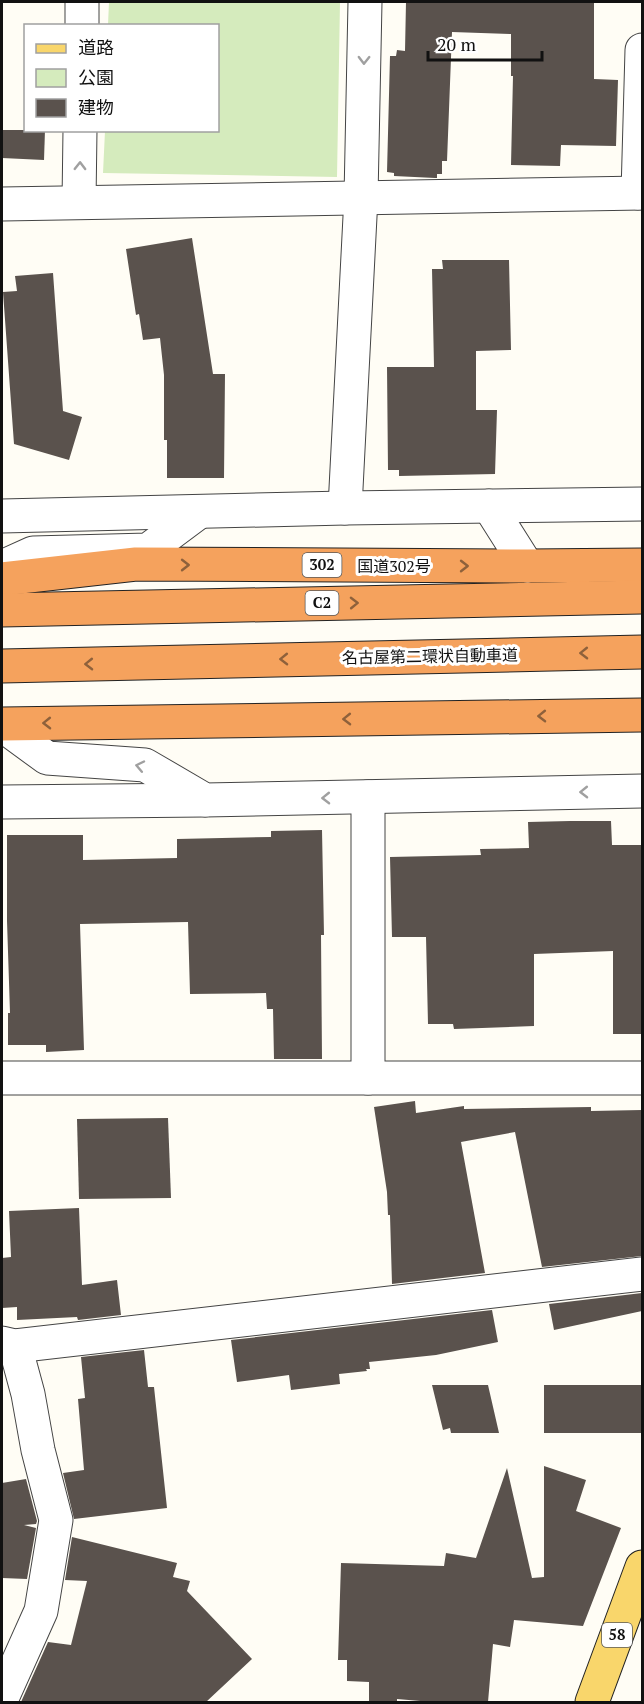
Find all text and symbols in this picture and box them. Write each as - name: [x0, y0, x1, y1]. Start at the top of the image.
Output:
- legend: [24, 24, 219, 132]
- scale bar: [428, 24, 542, 62]
- text: 20 m: [437, 32, 477, 56]
- text: 道路: [78, 35, 114, 59]
- one-way arrow: [357, 55, 370, 64]
- text: 公園: [78, 65, 114, 89]
- text: 建物: [78, 95, 114, 119]
- one-way arrow: [73, 162, 86, 171]
- road number: 302: [302, 553, 342, 577]
- street label: 国道302号: [357, 555, 431, 577]
- one-way arrow: [181, 559, 190, 571]
- one-way arrow: [460, 560, 469, 572]
- road number: C2: [306, 591, 338, 615]
- one-way arrow: [349, 597, 358, 609]
- street label: 名古屋第二環状自動車道: [342, 643, 518, 669]
- one-way arrow: [580, 647, 589, 659]
- one-way arrow: [280, 653, 289, 666]
- one-way arrow: [85, 657, 94, 670]
- one-way arrow: [538, 710, 547, 722]
- one-way arrow: [343, 713, 352, 725]
- one-way arrow: [43, 717, 52, 729]
- one-way arrow: [135, 760, 145, 773]
- one-way arrow: [580, 786, 589, 798]
- one-way arrow: [322, 791, 331, 804]
- road number: 58: [602, 1623, 632, 1647]

